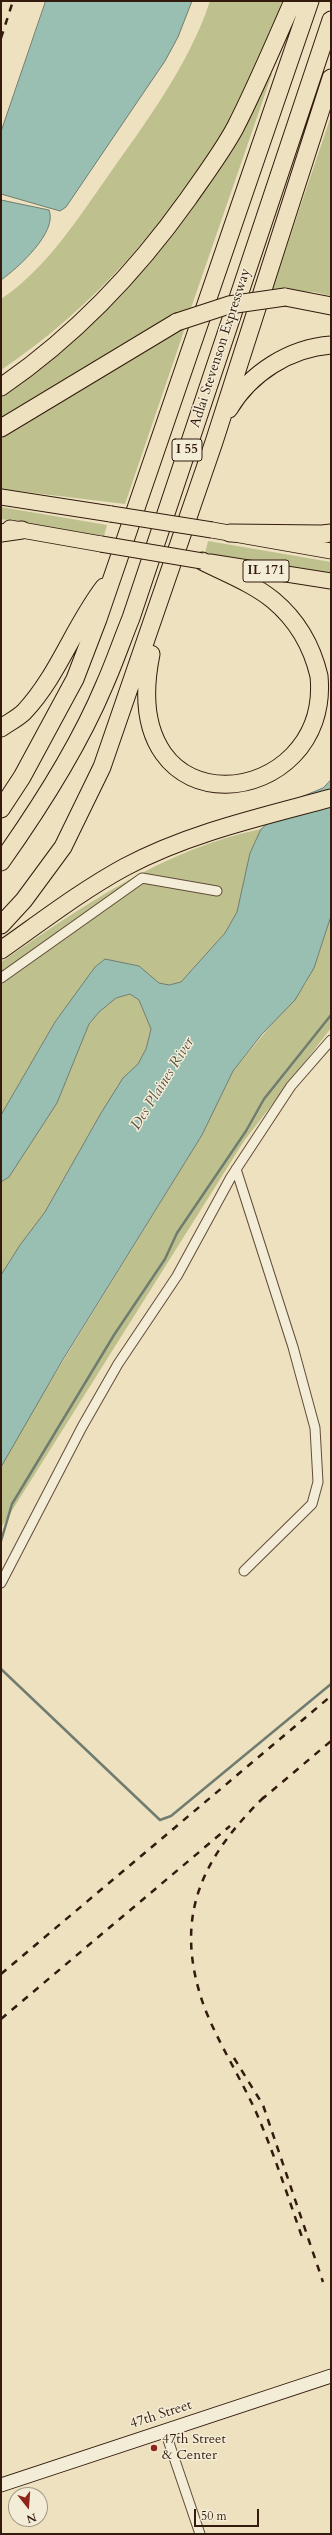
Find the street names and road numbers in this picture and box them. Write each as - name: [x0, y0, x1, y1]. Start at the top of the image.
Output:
- street label: Adlai Stevenson Expressway: [187, 266, 255, 430]
- road number: I 55: [172, 439, 202, 461]
- road number: IL 171: [243, 560, 289, 582]
- street label: 47th Street: [128, 2397, 194, 2433]

